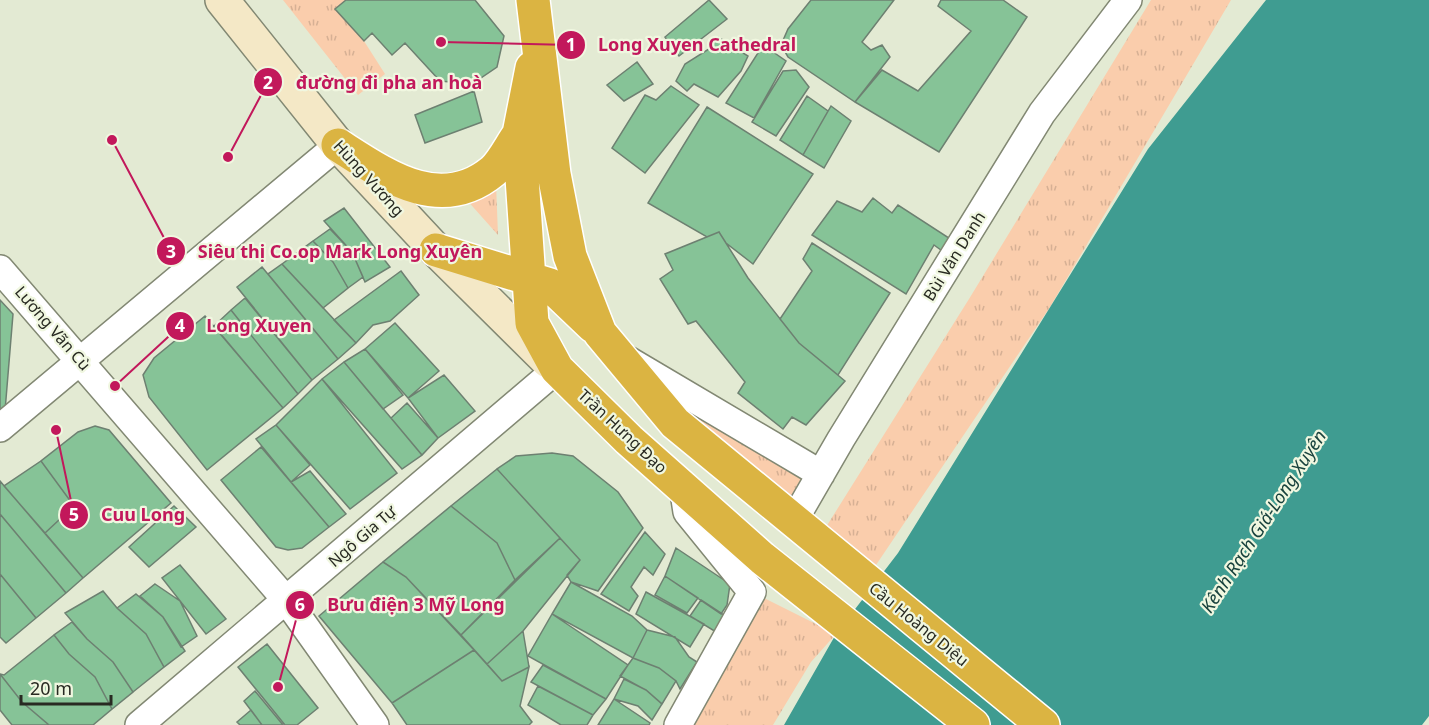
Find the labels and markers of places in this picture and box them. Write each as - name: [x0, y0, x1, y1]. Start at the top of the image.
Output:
- callout: Long Xuyen Cathedral: [556, 27, 808, 63]
- callout: đường đi pha an hoà: [253, 64, 494, 100]
- callout: Siêu thị Co.op Mark Long Xuyên: [156, 233, 494, 269]
- callout: Long Xuyen: [165, 308, 324, 344]
- callout: Cuu Long: [59, 497, 197, 533]
- callout: Bưu điện 3 Mỹ Long: [285, 587, 517, 623]

